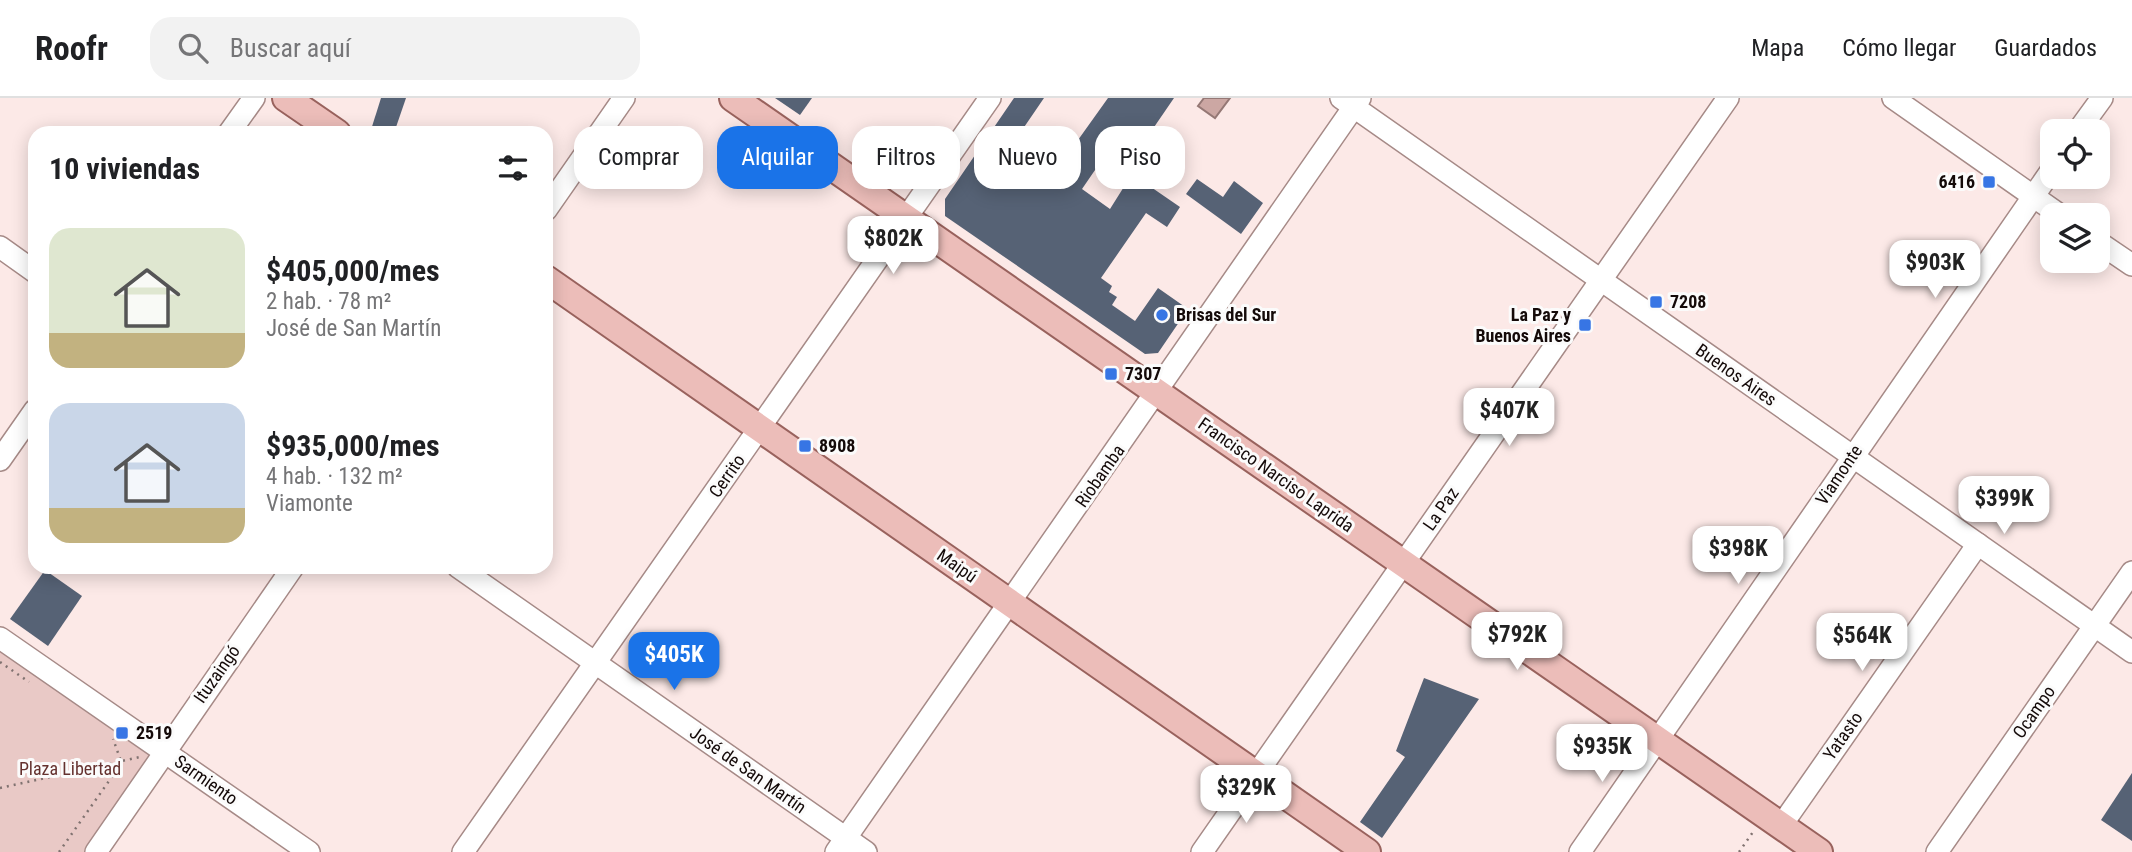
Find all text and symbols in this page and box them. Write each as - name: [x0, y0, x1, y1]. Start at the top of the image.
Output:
- search box: [150, 17, 640, 80]
- text: Roofr: [35, 29, 108, 68]
- icon: search: [174, 29, 212, 67]
- text: Buscar aquí: [230, 33, 351, 63]
- text: Mapa: [1751, 34, 1804, 62]
- text: Cómo llegar: [1842, 34, 1956, 62]
- text: Guardados: [1994, 34, 2097, 62]
- map controls: [2040, 119, 2110, 273]
- button: locate: [2040, 119, 2110, 189]
- chip: Comprar: [574, 126, 703, 189]
- chip: Alquilar: [717, 126, 838, 189]
- chip: Filtros: [852, 126, 960, 189]
- chip: Nuevo: [974, 126, 1081, 189]
- chip: Piso: [1095, 126, 1185, 189]
- icon: filters: [494, 149, 532, 187]
- text: 10 viviendas: [49, 151, 200, 186]
- place label: 6416: [1939, 171, 1975, 192]
- marker: 6416: [1981, 174, 1997, 190]
- button: layers: [2040, 203, 2110, 273]
- pin: $802K: [844, 216, 942, 276]
- text: $802K: [863, 225, 923, 252]
- pin: $903K: [1886, 240, 1984, 300]
- text: $903K: [1905, 249, 1965, 276]
- text: $405,000/mes: [266, 253, 440, 288]
- icon: home: [105, 256, 189, 340]
- text: 2 hab. · 78 m²: [266, 288, 391, 315]
- place label: 7208: [1670, 291, 1706, 312]
- marker: 7208: [1648, 294, 1664, 310]
- place label: Brisas del Sur: [1176, 304, 1276, 325]
- place label: La Paz y Buenos Aires: [1475, 304, 1571, 346]
- marker: Brisas del Sur: [1154, 307, 1170, 323]
- text: José de San Martín: [266, 315, 441, 342]
- marker: La Paz y Buenos Aires: [1577, 317, 1593, 333]
- street label: Buenos Aires: [1692, 339, 1781, 410]
- place label: 7307: [1125, 363, 1161, 384]
- marker: 7307: [1103, 366, 1119, 382]
- pin: $407K: [1460, 388, 1558, 448]
- text: $407K: [1479, 397, 1539, 424]
- street label: Francisco Narciso Laprida: [1194, 413, 1358, 536]
- text: $935,000/mes: [266, 428, 440, 463]
- icon: home: [105, 431, 189, 515]
- place label: 8908: [819, 435, 855, 456]
- marker: 8908: [797, 438, 813, 454]
- street label: Riobamba: [1071, 440, 1129, 511]
- street label: Viamonte: [1811, 441, 1866, 509]
- street label: Cerrito: [704, 450, 749, 501]
- text: 4 hab. · 132 m²: [266, 463, 403, 490]
- pin: $399K: [1955, 476, 2053, 536]
- street label: La Paz: [1418, 483, 1463, 534]
- text: $399K: [1974, 485, 2034, 512]
- text: Viamonte: [266, 490, 353, 517]
- pin: $398K: [1689, 526, 1787, 586]
- text: $398K: [1708, 535, 1768, 562]
- street label: Maipú: [933, 544, 981, 587]
- pin: $792K: [1468, 612, 1566, 672]
- pin: $564K: [1813, 614, 1911, 673]
- text: $792K: [1487, 621, 1547, 648]
- text: $564K: [1832, 622, 1892, 649]
- pin: $405K: [625, 632, 723, 692]
- street label: Ituzaingó: [189, 641, 244, 707]
- text: $405K: [644, 641, 704, 668]
- street label: Ocampo: [2008, 681, 2059, 742]
- street label: Yatasto: [1819, 708, 1867, 764]
- place label: 2519: [136, 722, 172, 743]
- street label: José de San Martín: [686, 722, 811, 818]
- pin: $935K: [1553, 724, 1651, 784]
- marker: 2519: [114, 725, 130, 741]
- text: $935K: [1572, 733, 1632, 760]
- street label: Sarmiento: [171, 750, 242, 809]
- park label: Plaza Libertad: [19, 758, 121, 779]
- pin: $329K: [1197, 766, 1295, 825]
- text: $329K: [1216, 774, 1276, 801]

